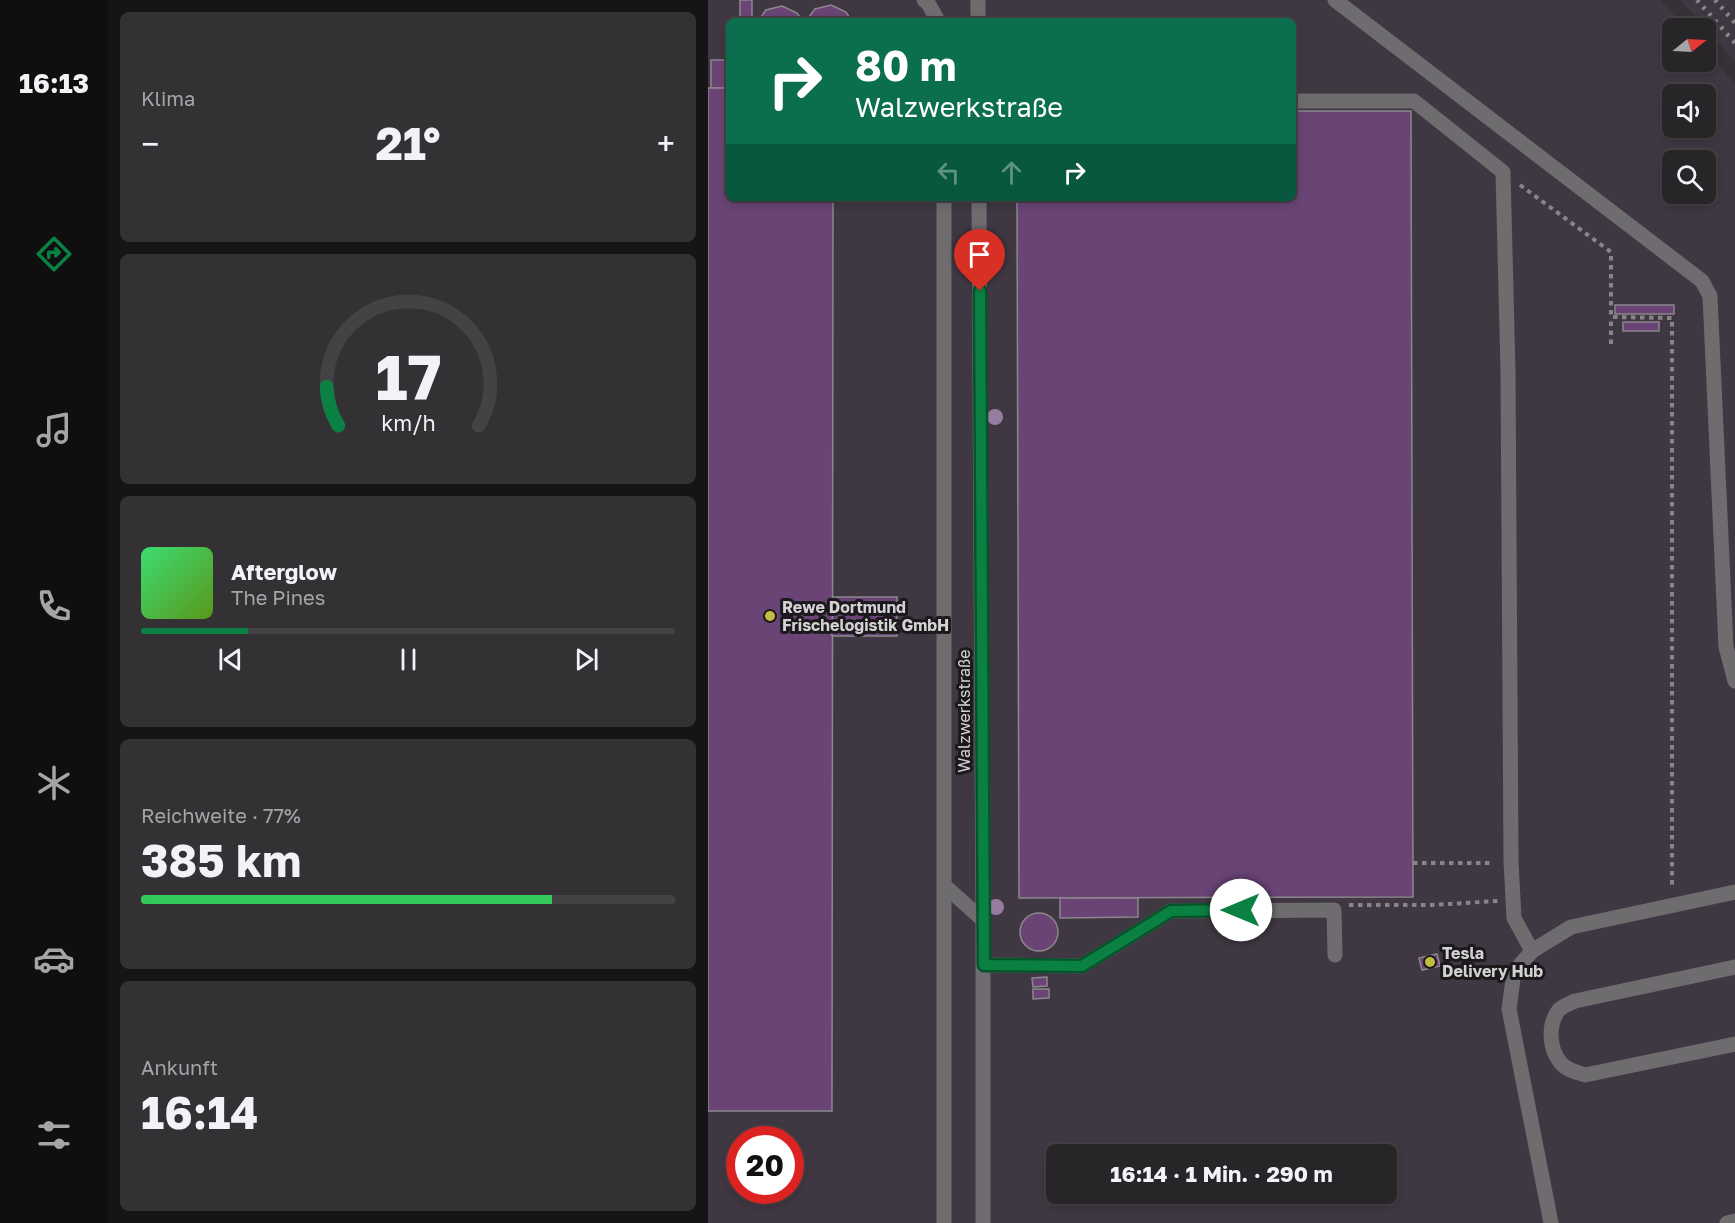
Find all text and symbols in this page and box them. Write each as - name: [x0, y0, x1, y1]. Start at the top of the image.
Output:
- north arrow: [1662, 18, 1716, 72]
- map controls: [1662, 18, 1716, 204]
- text: 80 m: [855, 40, 956, 90]
- icon: right: [756, 42, 834, 120]
- text: 16:13: [19, 67, 89, 99]
- button: sound: [1662, 84, 1716, 138]
- text: Klima: [141, 86, 195, 110]
- text: Walzwerkstraße: [855, 91, 1063, 123]
- text: 21°: [375, 116, 441, 170]
- text: −: [141, 124, 159, 163]
- text: +: [657, 124, 675, 163]
- button: search: [1662, 150, 1716, 204]
- icon: left: [932, 156, 965, 189]
- icon: ahead: [995, 156, 1028, 189]
- icon: right: [1058, 156, 1091, 189]
- pin: [954, 229, 1005, 291]
- icon: directions: [33, 233, 75, 275]
- icon: arrive: [963, 238, 996, 271]
- text: 17: [375, 339, 441, 414]
- icon: music: [33, 409, 75, 451]
- text: km/h: [381, 411, 435, 437]
- text: Afterglow: [231, 558, 337, 585]
- icon: phone: [33, 585, 75, 627]
- text: The Pines: [231, 585, 325, 609]
- place label: Rewe Dortmund Frischelogistik GmbH: [782, 597, 949, 635]
- marker: Rewe Dortmund Frischelogistik GmbH: [763, 609, 777, 623]
- icon: previous: [214, 643, 247, 676]
- icon: pause: [392, 643, 425, 676]
- icon: next: [570, 643, 603, 676]
- street label: Walzwerkstraße: [954, 649, 974, 773]
- icon: climate: [33, 762, 75, 804]
- text: Reichweite · 77%: [141, 803, 301, 827]
- text: 385 km: [141, 833, 301, 887]
- position arrow: [1209, 878, 1273, 942]
- icon: car: [33, 938, 75, 980]
- place label: Tesla Delivery Hub: [1442, 943, 1543, 981]
- marker: Tesla Delivery Hub: [1423, 955, 1437, 969]
- text: Ankunft: [141, 1055, 218, 1079]
- text: 16:14: [141, 1085, 258, 1139]
- icon: filters: [33, 1114, 75, 1156]
- speed limit sign: 20: [726, 1126, 804, 1204]
- text: 16:14 · 1 Min. · 290 m: [1110, 1160, 1333, 1187]

